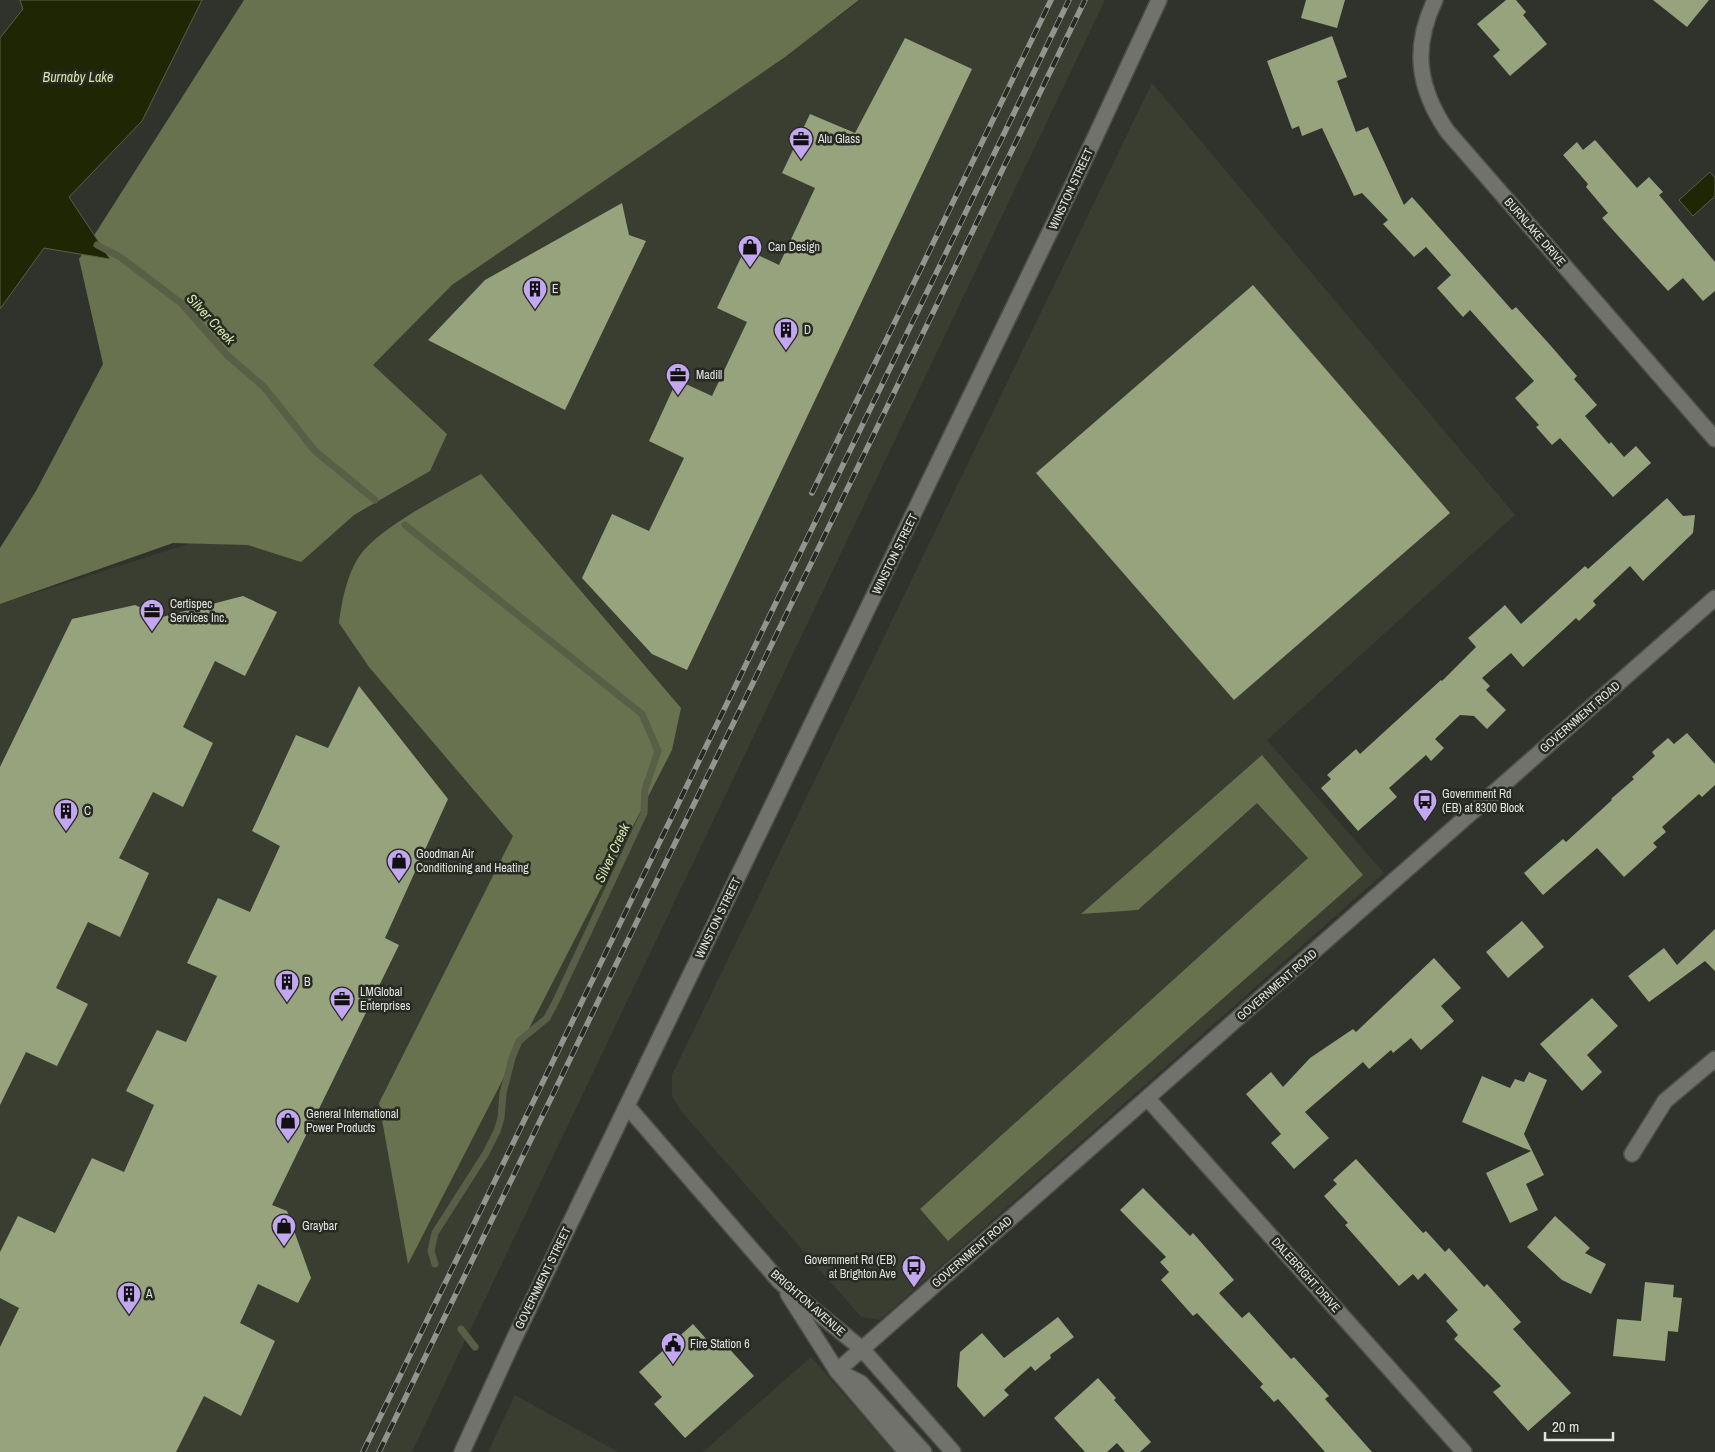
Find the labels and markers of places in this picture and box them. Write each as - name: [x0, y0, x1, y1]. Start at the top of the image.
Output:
- office icon: Alu Glass: [788, 126, 814, 160]
- place label: Alu Glass: [817, 131, 860, 147]
- shop icon: Can Design: [737, 234, 763, 268]
- place label: Can Design: [768, 239, 820, 255]
- building icon: E: [522, 276, 548, 310]
- place label: E: [552, 281, 559, 297]
- building icon: D: [773, 317, 799, 351]
- place label: D: [804, 322, 811, 338]
- office icon: Madill: [665, 362, 691, 396]
- place label: Madill: [696, 367, 722, 383]
- place label: Certispec Services Inc.: [170, 596, 227, 626]
- office icon: Certispec Services Inc.: [139, 598, 165, 632]
- place label: Government Rd (EB) at 8300 Block: [1442, 786, 1524, 816]
- bus stop icon: Government Rd (EB) at 8300 Block: [1412, 788, 1438, 822]
- building icon: C: [53, 798, 79, 832]
- place label: C: [84, 803, 91, 819]
- place label: Goodman Air Conditioning and Heating: [416, 846, 529, 876]
- shop icon: Goodman Air Conditioning and Heating: [386, 848, 412, 882]
- building icon: B: [274, 969, 300, 1003]
- place label: B: [304, 974, 311, 990]
- place label: LMGlobal Enterprises: [360, 984, 410, 1014]
- office icon: LMGlobal Enterprises: [329, 986, 355, 1020]
- place label: General International Power Products: [306, 1106, 398, 1136]
- shop icon: General International Power Products: [275, 1108, 301, 1142]
- shop icon: Graybar: [271, 1213, 297, 1247]
- place label: Graybar: [302, 1218, 338, 1234]
- place label: Government Rd (EB) at Brighton Ave: [804, 1252, 896, 1282]
- bus stop icon: Government Rd (EB) at Brighton Ave: [901, 1254, 927, 1288]
- building icon: A: [116, 1281, 142, 1315]
- place label: A: [145, 1286, 153, 1302]
- public building icon: Fire Station 6: [660, 1331, 686, 1365]
- place label: Fire Station 6: [690, 1336, 750, 1352]

